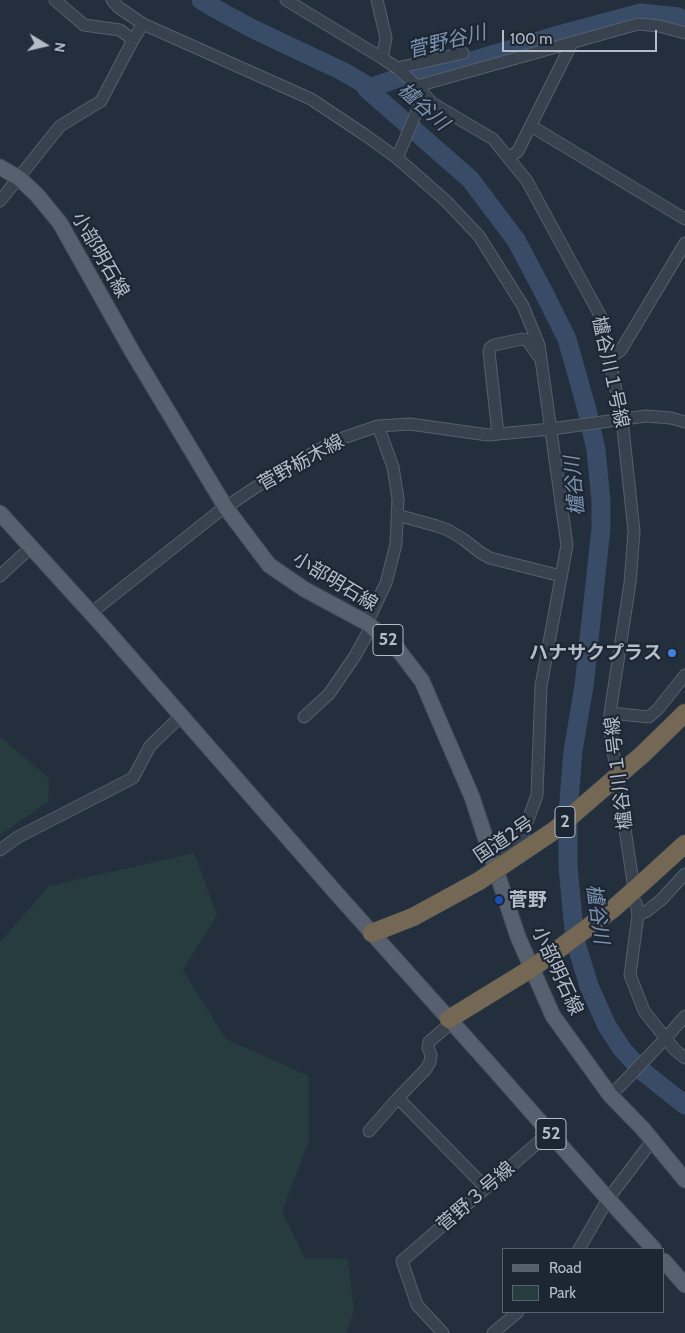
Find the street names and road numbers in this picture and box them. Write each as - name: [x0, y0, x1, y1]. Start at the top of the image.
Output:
- street label: 小部明石線: [66, 208, 134, 302]
- street label: 櫨谷川１号線: [587, 314, 633, 430]
- street label: 菅野栃木線: [254, 430, 348, 496]
- street label: 小部明石線: [288, 548, 382, 616]
- road number: 52: [373, 624, 403, 656]
- street label: 櫨谷川１号線: [601, 715, 637, 831]
- road number: 2: [555, 806, 575, 838]
- street label: 国道2号: [470, 812, 538, 868]
- street label: 小部明石線: [527, 923, 587, 1019]
- road number: 52: [536, 1118, 566, 1150]
- street label: 菅野３号線: [433, 1157, 519, 1237]

